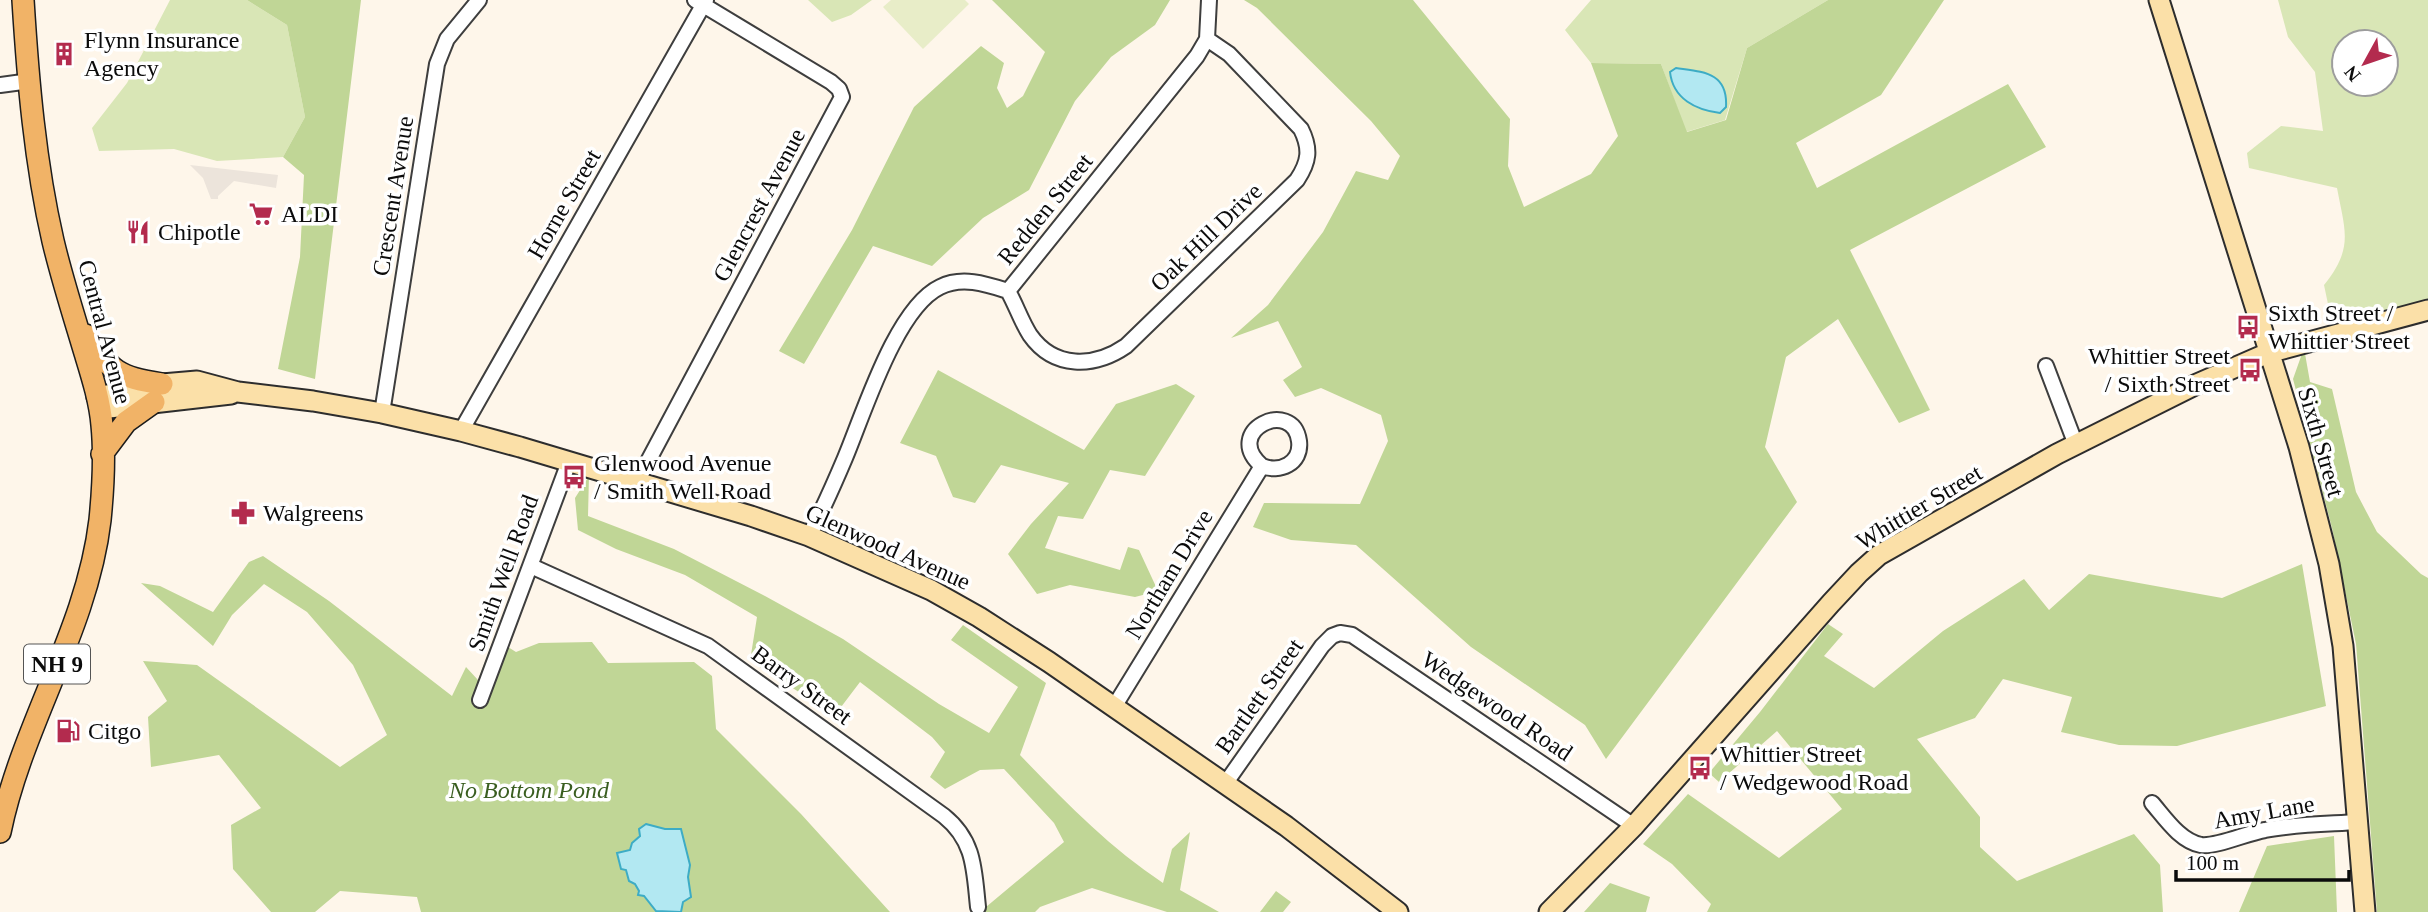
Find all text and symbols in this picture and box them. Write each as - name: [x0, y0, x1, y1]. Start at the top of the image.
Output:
- place label: Flynn Insurance Agency: [84, 27, 239, 81]
- north arrow: [2330, 28, 2400, 98]
- building icon: Flynn Insurance Agency: [50, 40, 78, 68]
- text: N: [2340, 61, 2365, 86]
- street label: Crescent Avenue: [368, 114, 418, 278]
- street label: Glencrest Avenue: [708, 124, 810, 286]
- street label: Horne Street: [522, 144, 606, 263]
- street label: Redden Street: [992, 148, 1098, 270]
- street label: Oak Hill Drive: [1145, 178, 1267, 296]
- supermarket icon: ALDI: [247, 200, 275, 228]
- place label: ALDI: [281, 201, 338, 227]
- restaurant icon: Chipotle: [124, 218, 152, 246]
- place label: Chipotle: [158, 219, 241, 245]
- street label: Central Avenue: [73, 257, 137, 407]
- place label: Sixth Street / Whittier Street: [2268, 300, 2410, 354]
- bus stop icon: Sixth Street / Whittier Street: [2234, 313, 2262, 341]
- place label: Whittier Street / Sixth Street: [2088, 343, 2230, 397]
- bus stop icon: Whittier Street / Sixth Street: [2236, 356, 2264, 384]
- street label: Sixth Street: [2293, 384, 2349, 500]
- place label: Glenwood Avenue / Smith Well Road: [594, 450, 772, 504]
- street label: Whittier Street: [1851, 459, 1987, 555]
- bus stop icon: Glenwood Avenue / Smith Well Road: [560, 463, 588, 491]
- street label: Smith Well Road: [463, 491, 543, 655]
- pharmacy icon: Walgreens: [229, 499, 257, 527]
- street label: Glenwood Avenue: [802, 499, 974, 595]
- place label: Walgreens: [263, 500, 364, 526]
- street label: Northam Drive: [1120, 505, 1218, 643]
- street label: Bartlett Street: [1210, 633, 1308, 758]
- street label: Barry Street: [747, 640, 857, 730]
- road number: NH 9: [24, 644, 90, 684]
- street label: Wedgewood Road: [1417, 646, 1577, 766]
- fuel station icon: Citgo: [54, 717, 82, 745]
- place label: Citgo: [88, 718, 141, 744]
- place label: Whittier Street / Wedgewood Road: [1720, 741, 1908, 795]
- bus stop icon: Whittier Street / Wedgewood Road: [1686, 754, 1714, 782]
- park label: No Bottom Pond: [448, 777, 610, 803]
- street label: Amy Lane: [2212, 790, 2316, 834]
- scale bar: [2176, 838, 2349, 882]
- text: 100 m: [2186, 851, 2239, 875]

